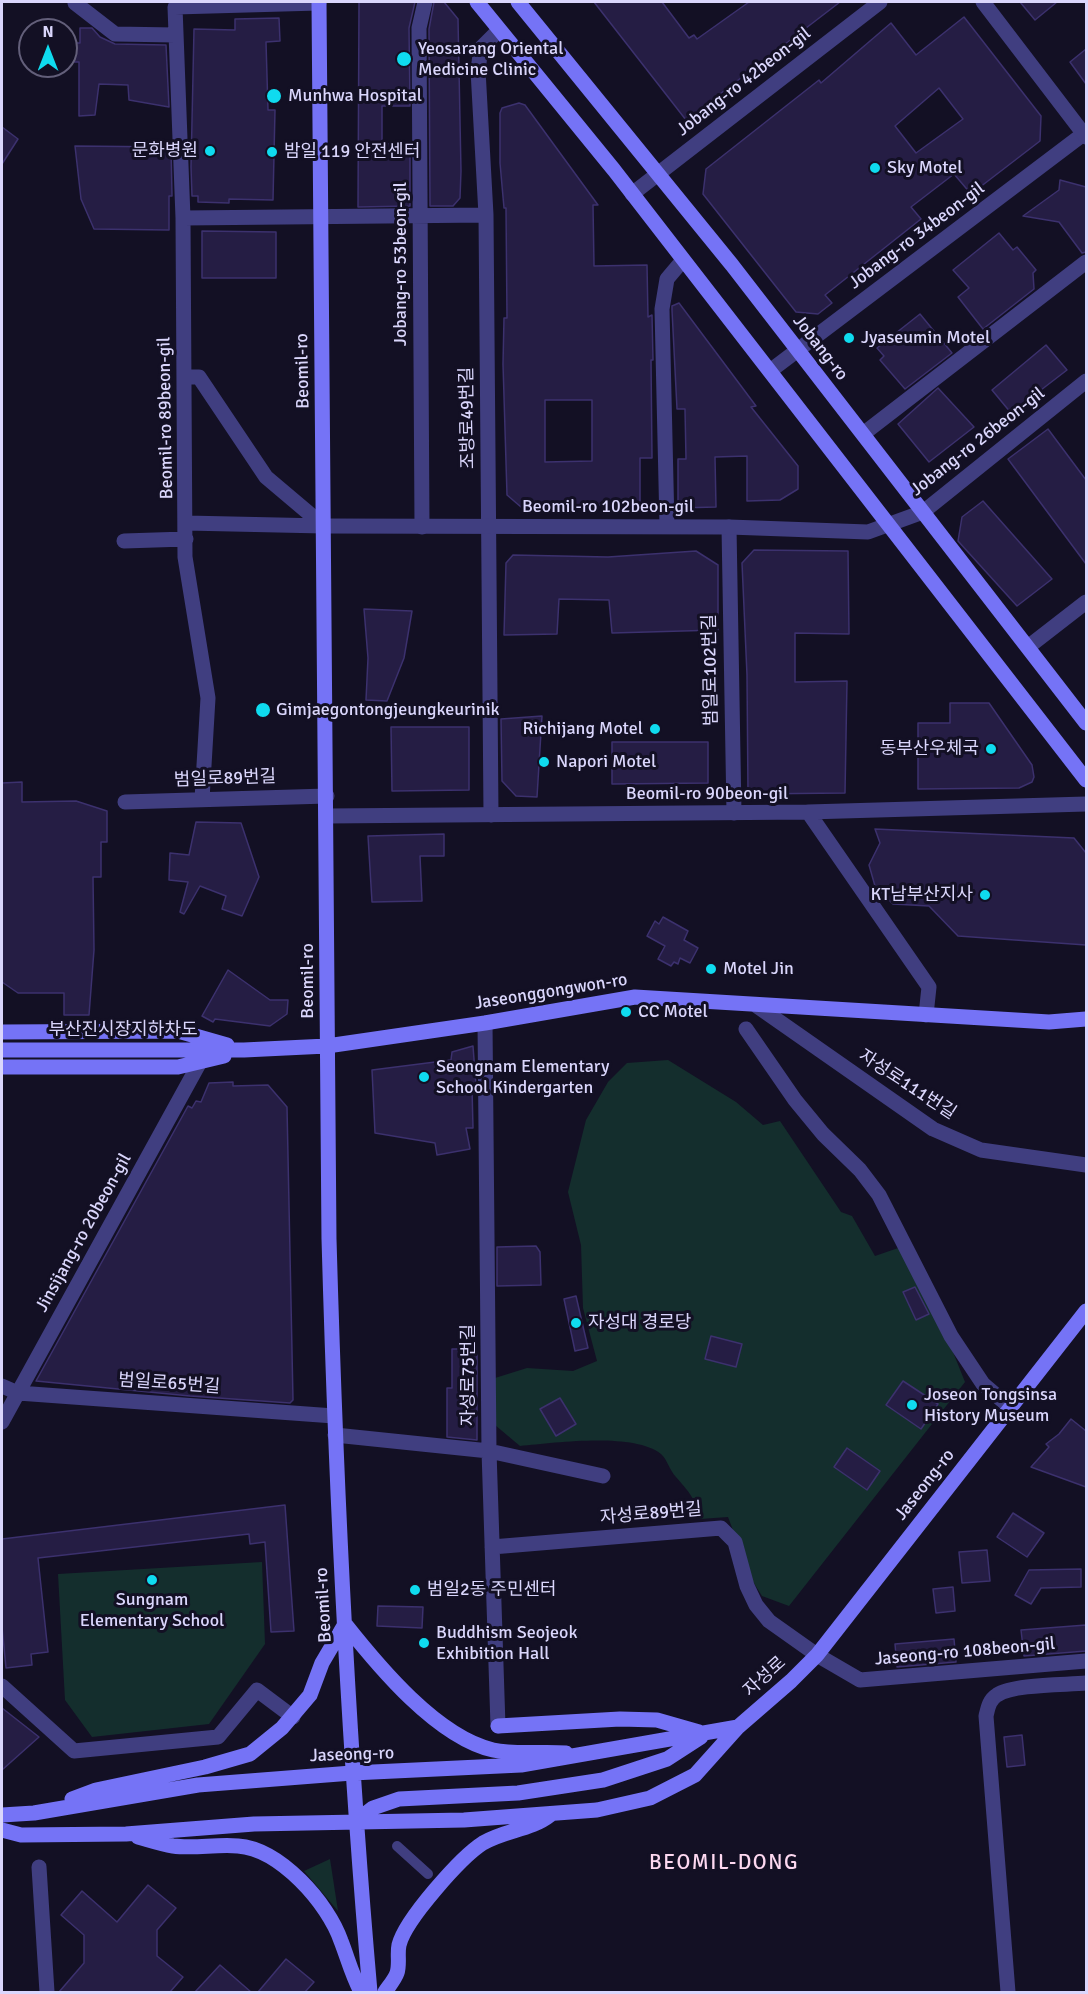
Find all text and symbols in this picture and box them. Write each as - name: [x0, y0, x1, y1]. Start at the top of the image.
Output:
- north arrow: [18, 18, 78, 78]
- text: N: [42, 22, 54, 42]
- street label: Jobang-ro 42beon-gil: [673, 23, 815, 141]
- place label: Yeosarang Oriental Medicine Clinic: [418, 38, 563, 80]
- marker: Yeosarang Oriental Medicine Clinic: [395, 50, 413, 68]
- place label: Munhwa Hospital: [288, 85, 422, 107]
- marker: Munhwa Hospital: [265, 87, 283, 105]
- place label: 문화병원: [132, 140, 198, 162]
- place label: 밤일 119 안전센터: [284, 141, 420, 163]
- marker: 문화병원: [203, 144, 217, 158]
- marker: 밤일 119 안전센터: [265, 145, 279, 159]
- place label: Sky Motel: [887, 157, 963, 179]
- marker: Sky Motel: [868, 161, 882, 175]
- street label: Jobang-ro 34beon-gil: [845, 178, 989, 294]
- street label: Jobang-ro 53beon-gil: [390, 182, 412, 346]
- street label: Jobang-ro: [788, 311, 852, 385]
- place label: Jyaseumin Motel: [861, 327, 990, 349]
- marker: Jyaseumin Motel: [842, 331, 856, 345]
- street label: Beomil-ro: [292, 333, 314, 409]
- street label: Beomil-ro 89beon-gil: [154, 337, 178, 499]
- street label: 조방로49번길: [456, 367, 480, 469]
- street label: Jobang-ro 26beon-gil: [907, 383, 1049, 501]
- street label: Beomil-ro 102beon-gil: [522, 496, 694, 518]
- street label: 범일로102번길: [699, 614, 723, 726]
- place label: Gimjaegontongjeungkeurinik: [276, 699, 500, 721]
- marker: Gimjaegontongjeungkeurinik: [254, 701, 272, 719]
- place label: Richijang Motel: [523, 718, 643, 740]
- marker: Richijang Motel: [648, 722, 662, 736]
- place label: 동부산우체국: [880, 738, 979, 760]
- marker: 동부산우체국: [984, 742, 998, 756]
- place label: Napori Motel: [556, 751, 656, 773]
- marker: Napori Motel: [537, 755, 551, 769]
- street label: 범일로89번길: [174, 766, 276, 792]
- street label: Beomil-ro 90beon-gil: [626, 783, 788, 805]
- place label: KT남부산지사: [871, 884, 973, 906]
- marker: KT남부산지사: [978, 888, 992, 902]
- street label: Beomil-ro: [297, 943, 319, 1019]
- place label: Motel Jin: [723, 958, 794, 980]
- marker: Motel Jin: [704, 962, 718, 976]
- street label: Jaseonggongwon-ro: [473, 969, 629, 1015]
- place label: CC Motel: [638, 1001, 708, 1023]
- marker: CC Motel: [619, 1005, 633, 1019]
- street label: 부산진시장지하차도: [48, 1019, 198, 1041]
- street label: 자성로111번길: [854, 1045, 960, 1125]
- place label: Seongnam Elementary School Kindergarten: [436, 1056, 609, 1098]
- marker: Seongnam Elementary School Kindergarten: [417, 1070, 431, 1084]
- street label: Jinsijang-ro 20beon-gil: [31, 1150, 137, 1316]
- place label: 자성대 경로당: [588, 1312, 691, 1334]
- marker: 자성대 경로당: [569, 1316, 583, 1330]
- street label: 자성로75번길: [458, 1324, 480, 1426]
- street label: 범일로65번길: [117, 1370, 221, 1398]
- place label: Joseon Tongsinsa History Museum: [924, 1384, 1057, 1426]
- marker: Joseon Tongsinsa History Museum: [905, 1398, 919, 1412]
- street label: Jaseong-ro: [891, 1445, 959, 1525]
- street label: 자성로89번길: [599, 1499, 703, 1529]
- street label: Beomil-ro: [311, 1567, 337, 1643]
- marker: Sungnam Elementary School: [145, 1573, 159, 1587]
- place label: 범일2동 주민센터: [427, 1579, 557, 1601]
- marker: 범일2동 주민센터: [408, 1583, 422, 1597]
- place label: Sungnam Elementary School: [80, 1589, 224, 1632]
- place label: Buddhism Seojeok Exhibition Hall: [436, 1622, 577, 1664]
- street label: Jaseong-ro 108beon-gil: [874, 1633, 1056, 1671]
- marker: Buddhism Seojeok Exhibition Hall: [417, 1636, 431, 1650]
- street label: 자성로: [739, 1652, 791, 1702]
- street label: Jaseong-ro: [310, 1743, 394, 1767]
- district label: BEOMIL-DONG: [649, 1850, 799, 1876]

